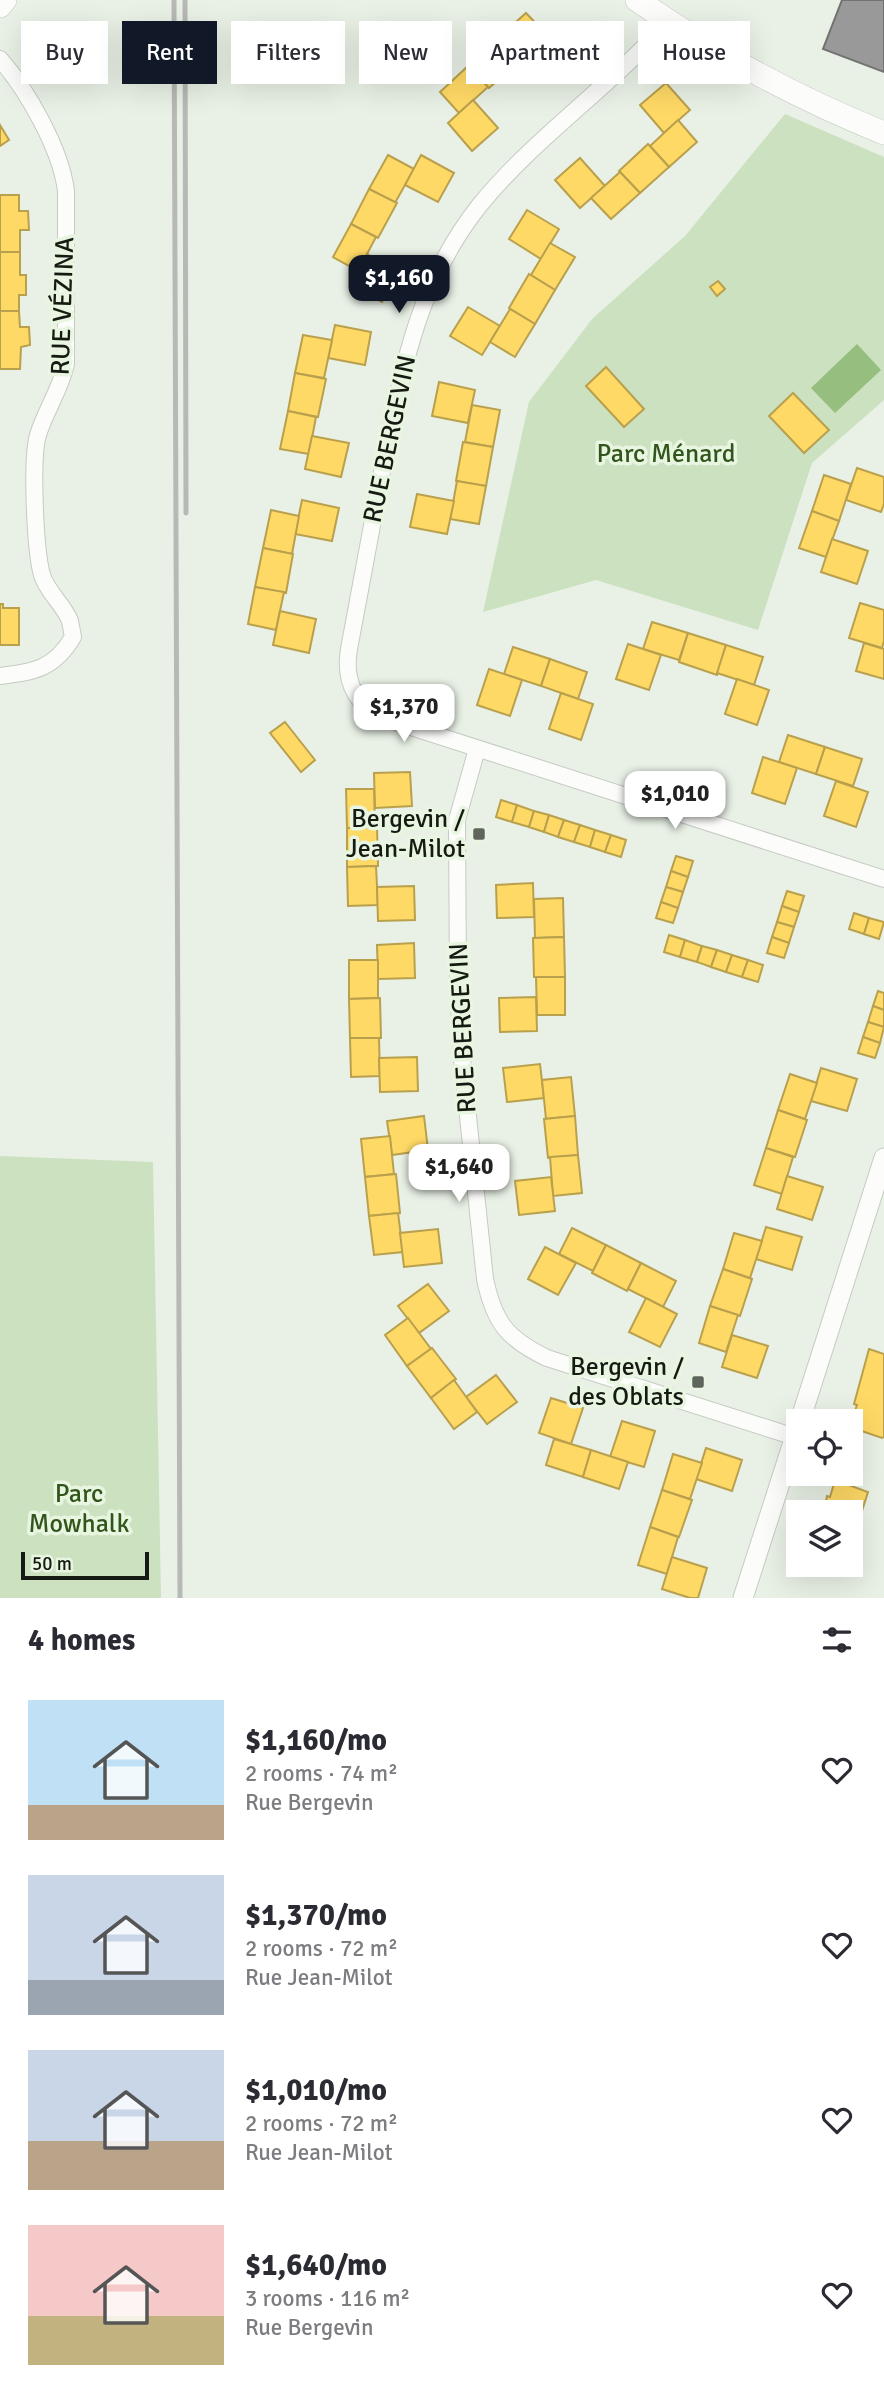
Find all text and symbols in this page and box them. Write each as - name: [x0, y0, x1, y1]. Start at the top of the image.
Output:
- chip: Buy: [21, 21, 108, 84]
- chip: Rent: [122, 21, 217, 84]
- chip: Filters: [231, 21, 345, 84]
- chip: New: [359, 21, 452, 84]
- chip: Apartment: [466, 21, 624, 84]
- chip: House: [638, 21, 750, 84]
- street label: RUE VÉZINA: [45, 236, 81, 376]
- pin: $1,160: [342, 256, 456, 315]
- text: $1,160: [365, 263, 433, 292]
- street label: RUE BERGEVIN: [357, 352, 423, 526]
- park label: Parc Ménard: [597, 438, 735, 470]
- pin: $1,370: [347, 684, 461, 744]
- text: $1,370: [370, 692, 438, 721]
- pin: $1,010: [618, 772, 732, 831]
- text: $1,010: [641, 779, 709, 808]
- place label: Bergevin / Jean-Milot: [346, 803, 465, 865]
- marker: Bergevin / Jean-Milot: [471, 826, 487, 842]
- street label: RUE BERGEVIN: [443, 942, 483, 1114]
- pin: $1,640: [402, 1144, 516, 1204]
- text: $1,640: [425, 1152, 493, 1181]
- place label: Bergevin / des Oblats: [568, 1351, 684, 1413]
- marker: Bergevin / des Oblats: [690, 1374, 706, 1390]
- map controls: [786, 1409, 863, 1577]
- button: locate: [786, 1409, 863, 1486]
- park label: Parc Mowhalk: [28, 1478, 130, 1540]
- button: layers: [786, 1500, 863, 1577]
- scale bar: [21, 1549, 149, 1581]
- text: 50 m: [32, 1552, 72, 1576]
- icon: filters: [818, 1621, 856, 1659]
- text: 4 homes: [28, 1622, 135, 1659]
- text: $1,160/mo: [245, 1722, 387, 1759]
- icon: home: [84, 1728, 168, 1812]
- icon: heart: [818, 1751, 856, 1789]
- text: 2 rooms · 74 m²: [245, 1759, 398, 1788]
- text: Rue Bergevin: [245, 1788, 373, 1817]
- text: $1,370/mo: [245, 1897, 387, 1934]
- icon: home: [84, 1903, 168, 1987]
- icon: heart: [818, 1926, 856, 1964]
- text: 2 rooms · 72 m²: [245, 1934, 398, 1963]
- text: Rue Jean-Milot: [245, 1963, 393, 1992]
- text: $1,010/mo: [245, 2072, 387, 2109]
- icon: home: [84, 2078, 168, 2162]
- icon: heart: [818, 2101, 856, 2139]
- text: 2 rooms · 72 m²: [245, 2109, 398, 2138]
- text: Rue Jean-Milot: [245, 2138, 393, 2167]
- text: $1,640/mo: [245, 2247, 387, 2284]
- icon: home: [84, 2253, 168, 2337]
- icon: heart: [818, 2276, 856, 2314]
- text: 3 rooms · 116 m²: [245, 2284, 410, 2313]
- text: Rue Bergevin: [245, 2313, 373, 2342]

